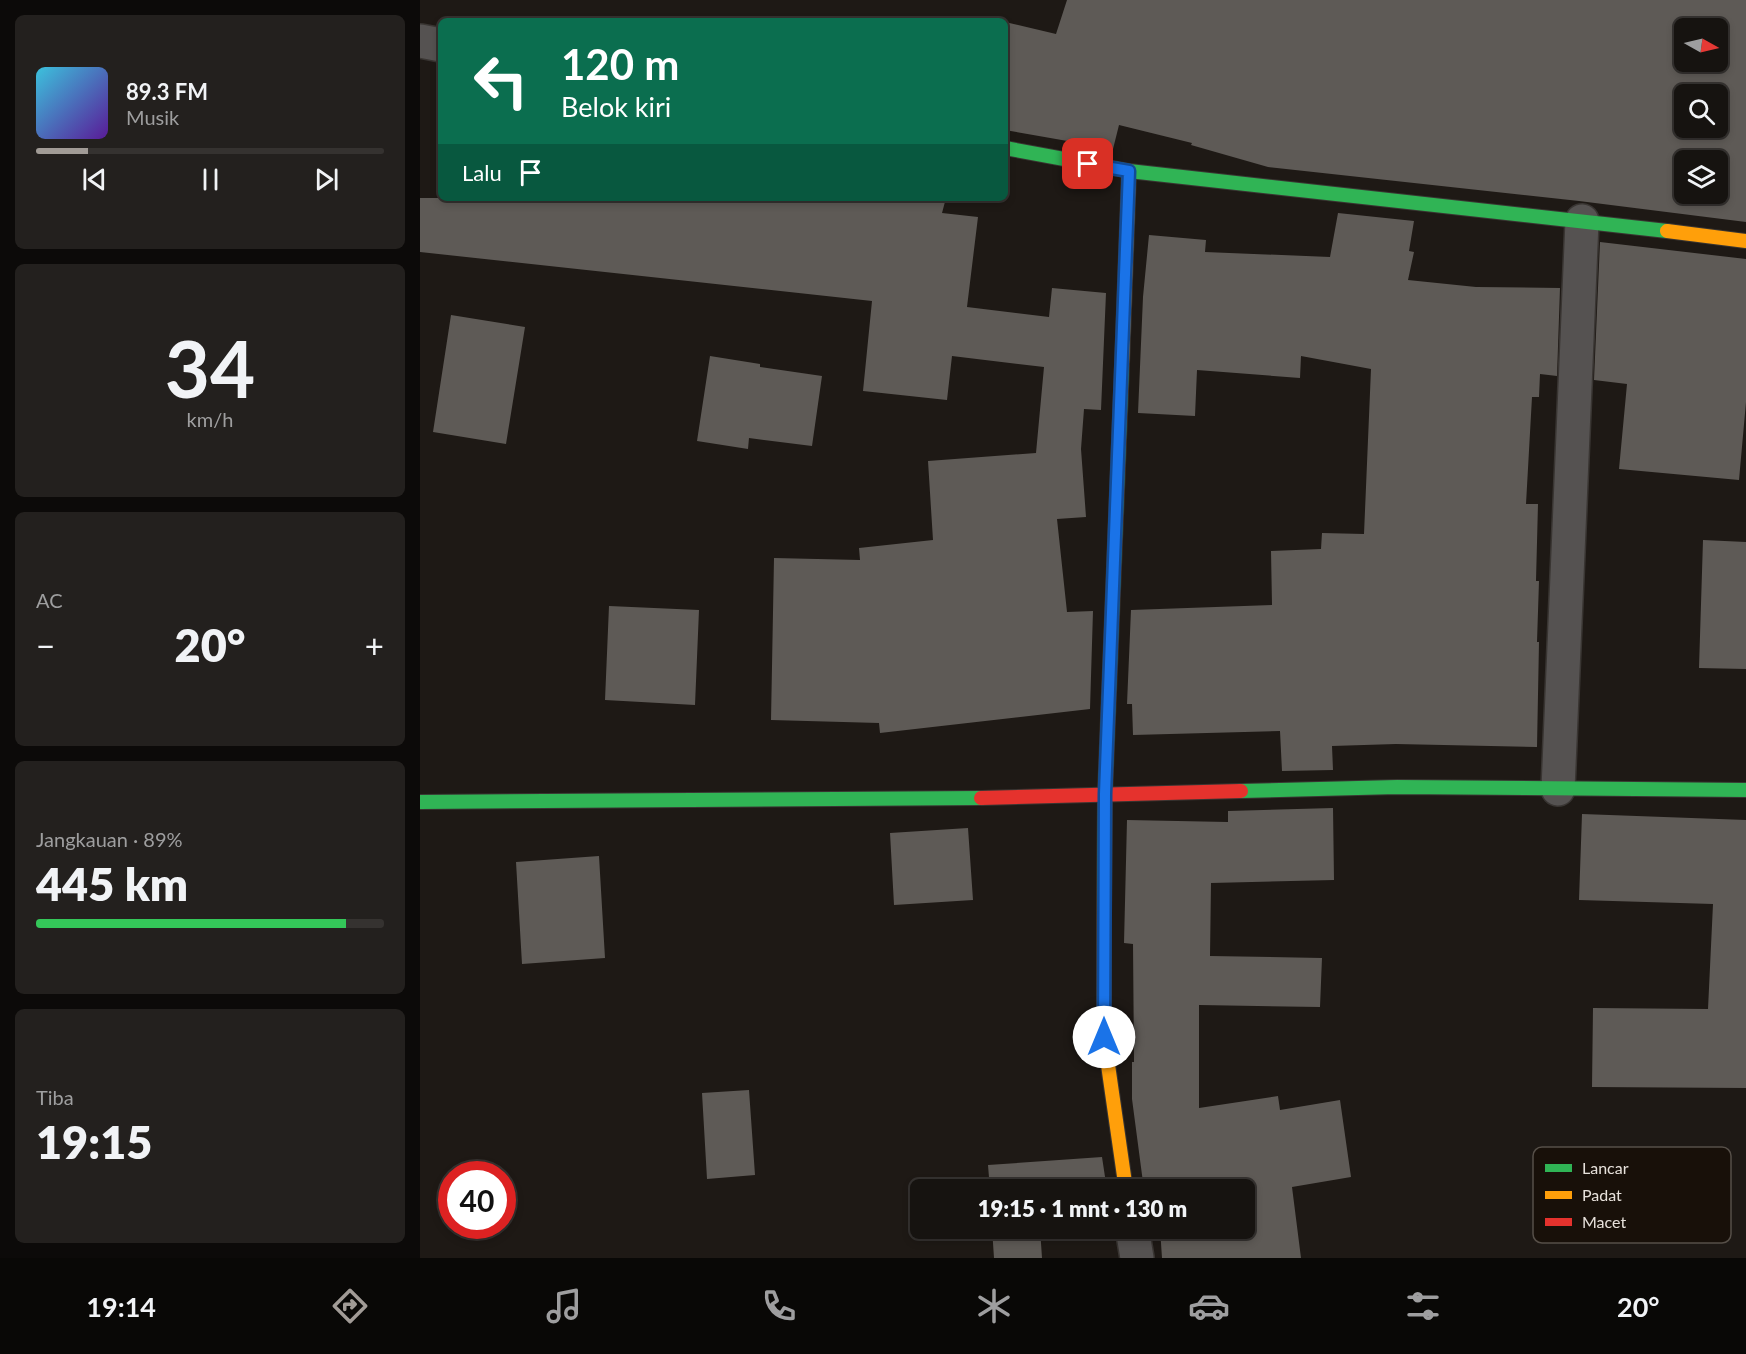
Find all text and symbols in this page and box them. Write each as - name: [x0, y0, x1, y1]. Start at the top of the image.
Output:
- north arrow: [1674, 18, 1728, 72]
- map controls: [1674, 18, 1728, 204]
- text: 120 m: [561, 39, 679, 89]
- icon: left: [462, 42, 540, 120]
- text: 89.3 FM: [126, 78, 208, 105]
- button: search: [1674, 84, 1728, 138]
- text: Belok kiri: [561, 90, 671, 123]
- text: Musik: [126, 105, 179, 129]
- pin: [1062, 138, 1113, 189]
- icon: arrive: [1071, 147, 1104, 180]
- button: layers: [1674, 150, 1728, 204]
- icon: arrive: [514, 156, 547, 189]
- text: Lalu: [462, 159, 502, 186]
- icon: previous: [78, 163, 111, 196]
- icon: pause: [194, 163, 227, 196]
- icon: next: [310, 163, 343, 196]
- text: 34: [165, 321, 255, 415]
- text: km/h: [187, 407, 233, 431]
- text: AC: [36, 588, 63, 612]
- text: 20°: [175, 618, 245, 672]
- text: −: [36, 625, 55, 665]
- text: +: [365, 625, 384, 665]
- text: Jangkauan · 89%: [36, 827, 183, 851]
- text: 445 km: [36, 857, 188, 911]
- position arrow: [1072, 1005, 1136, 1069]
- text: Tiba: [36, 1085, 74, 1109]
- text: 19:15: [36, 1115, 152, 1169]
- legend: [1533, 1147, 1731, 1243]
- text: Lancar: [1582, 1158, 1629, 1177]
- speed limit sign: 40: [438, 1161, 516, 1239]
- text: Padat: [1582, 1185, 1622, 1204]
- text: 19:15 · 1 mnt · 130 m: [978, 1195, 1187, 1222]
- text: Macet: [1582, 1212, 1626, 1231]
- icon: directions: [329, 1285, 371, 1327]
- icon: music: [543, 1285, 585, 1327]
- icon: phone: [758, 1285, 800, 1327]
- icon: climate: [973, 1285, 1015, 1327]
- icon: car: [1188, 1285, 1230, 1327]
- icon: filters: [1402, 1285, 1444, 1327]
- text: 19:14: [86, 1290, 156, 1323]
- text: 20°: [1617, 1290, 1660, 1323]

